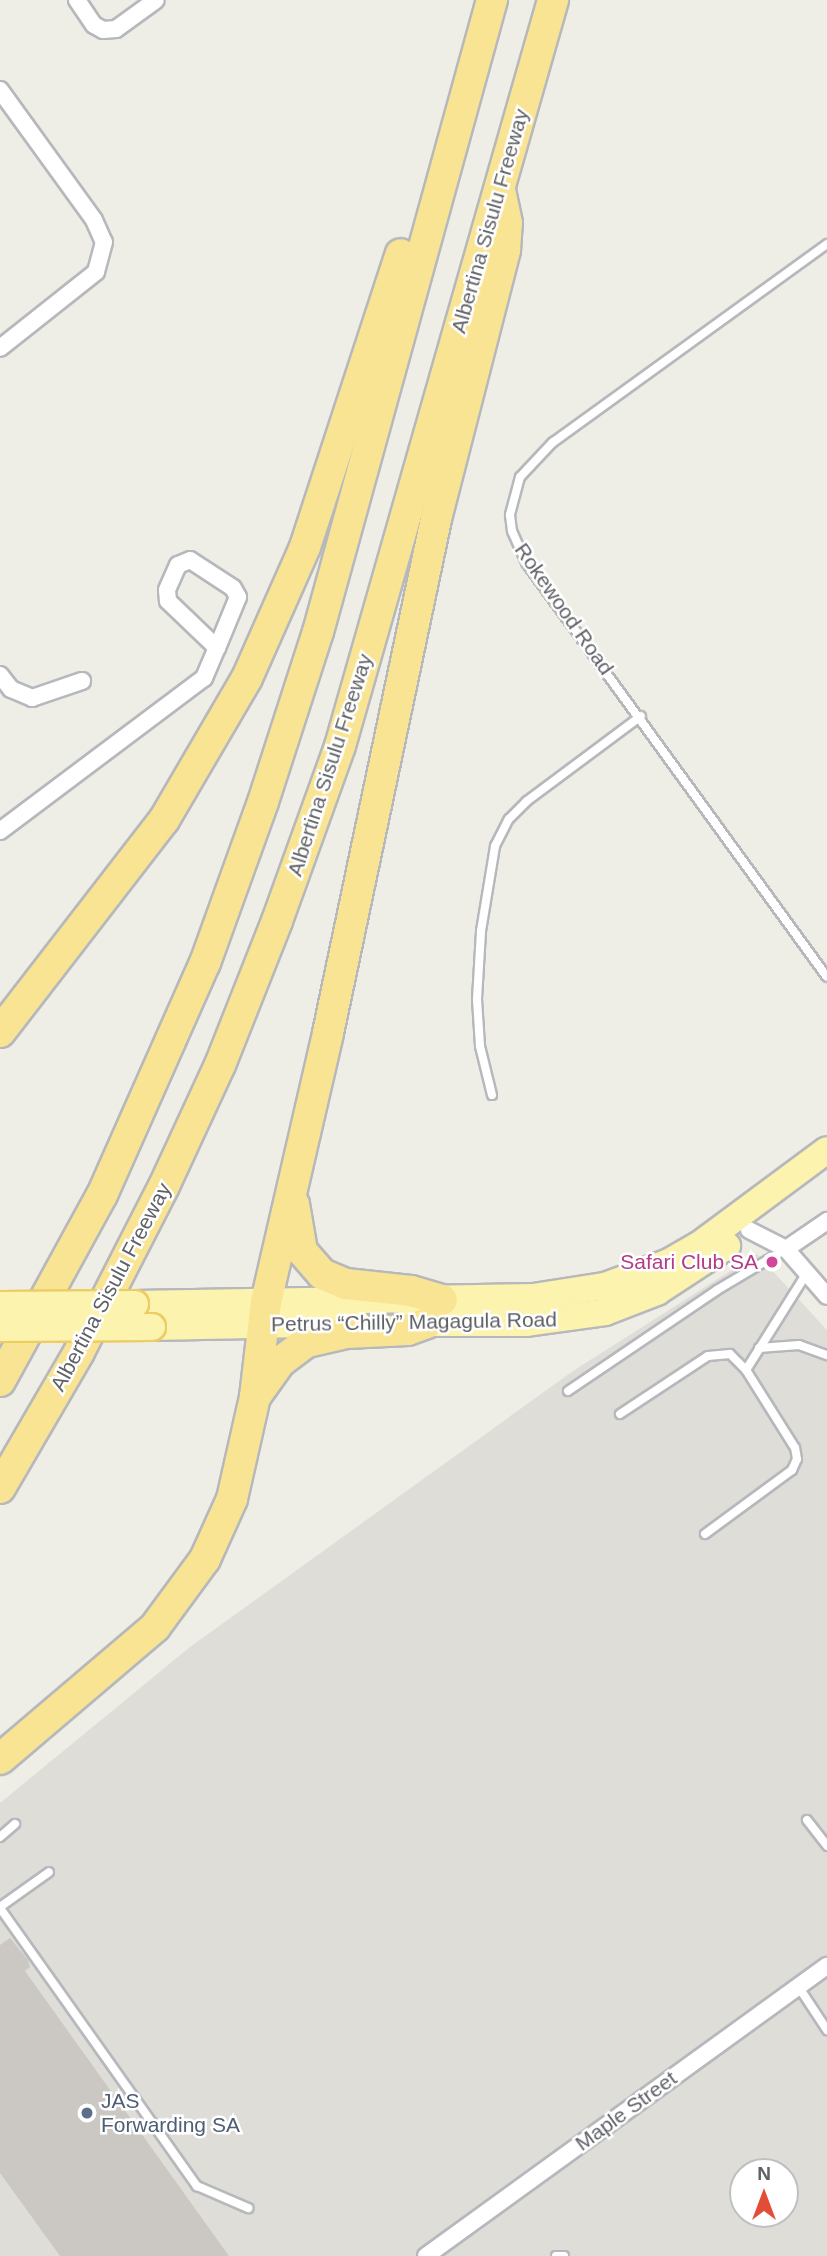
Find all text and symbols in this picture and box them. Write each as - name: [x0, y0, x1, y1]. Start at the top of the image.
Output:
- street label: Albertina Sisulu Freeway: [446, 106, 534, 336]
- street label: Rokewood Road: [509, 538, 619, 680]
- street label: Albertina Sisulu Freeway: [282, 651, 378, 879]
- street label: Albertina Sisulu Freeway: [45, 1179, 177, 1395]
- place label: Safari Club SA: [620, 1249, 758, 1275]
- marker: Safari Club SA: [764, 1254, 780, 1270]
- street label: Petrus “Chilly” Magagula Road: [271, 1307, 557, 1337]
- street label: Maple Street: [570, 2066, 682, 2156]
- place label: JAS Forwarding SA: [101, 2088, 240, 2138]
- marker: JAS Forwarding SA: [79, 2105, 95, 2121]
- north arrow: [729, 2158, 799, 2228]
- text: N: [757, 2163, 771, 2184]

